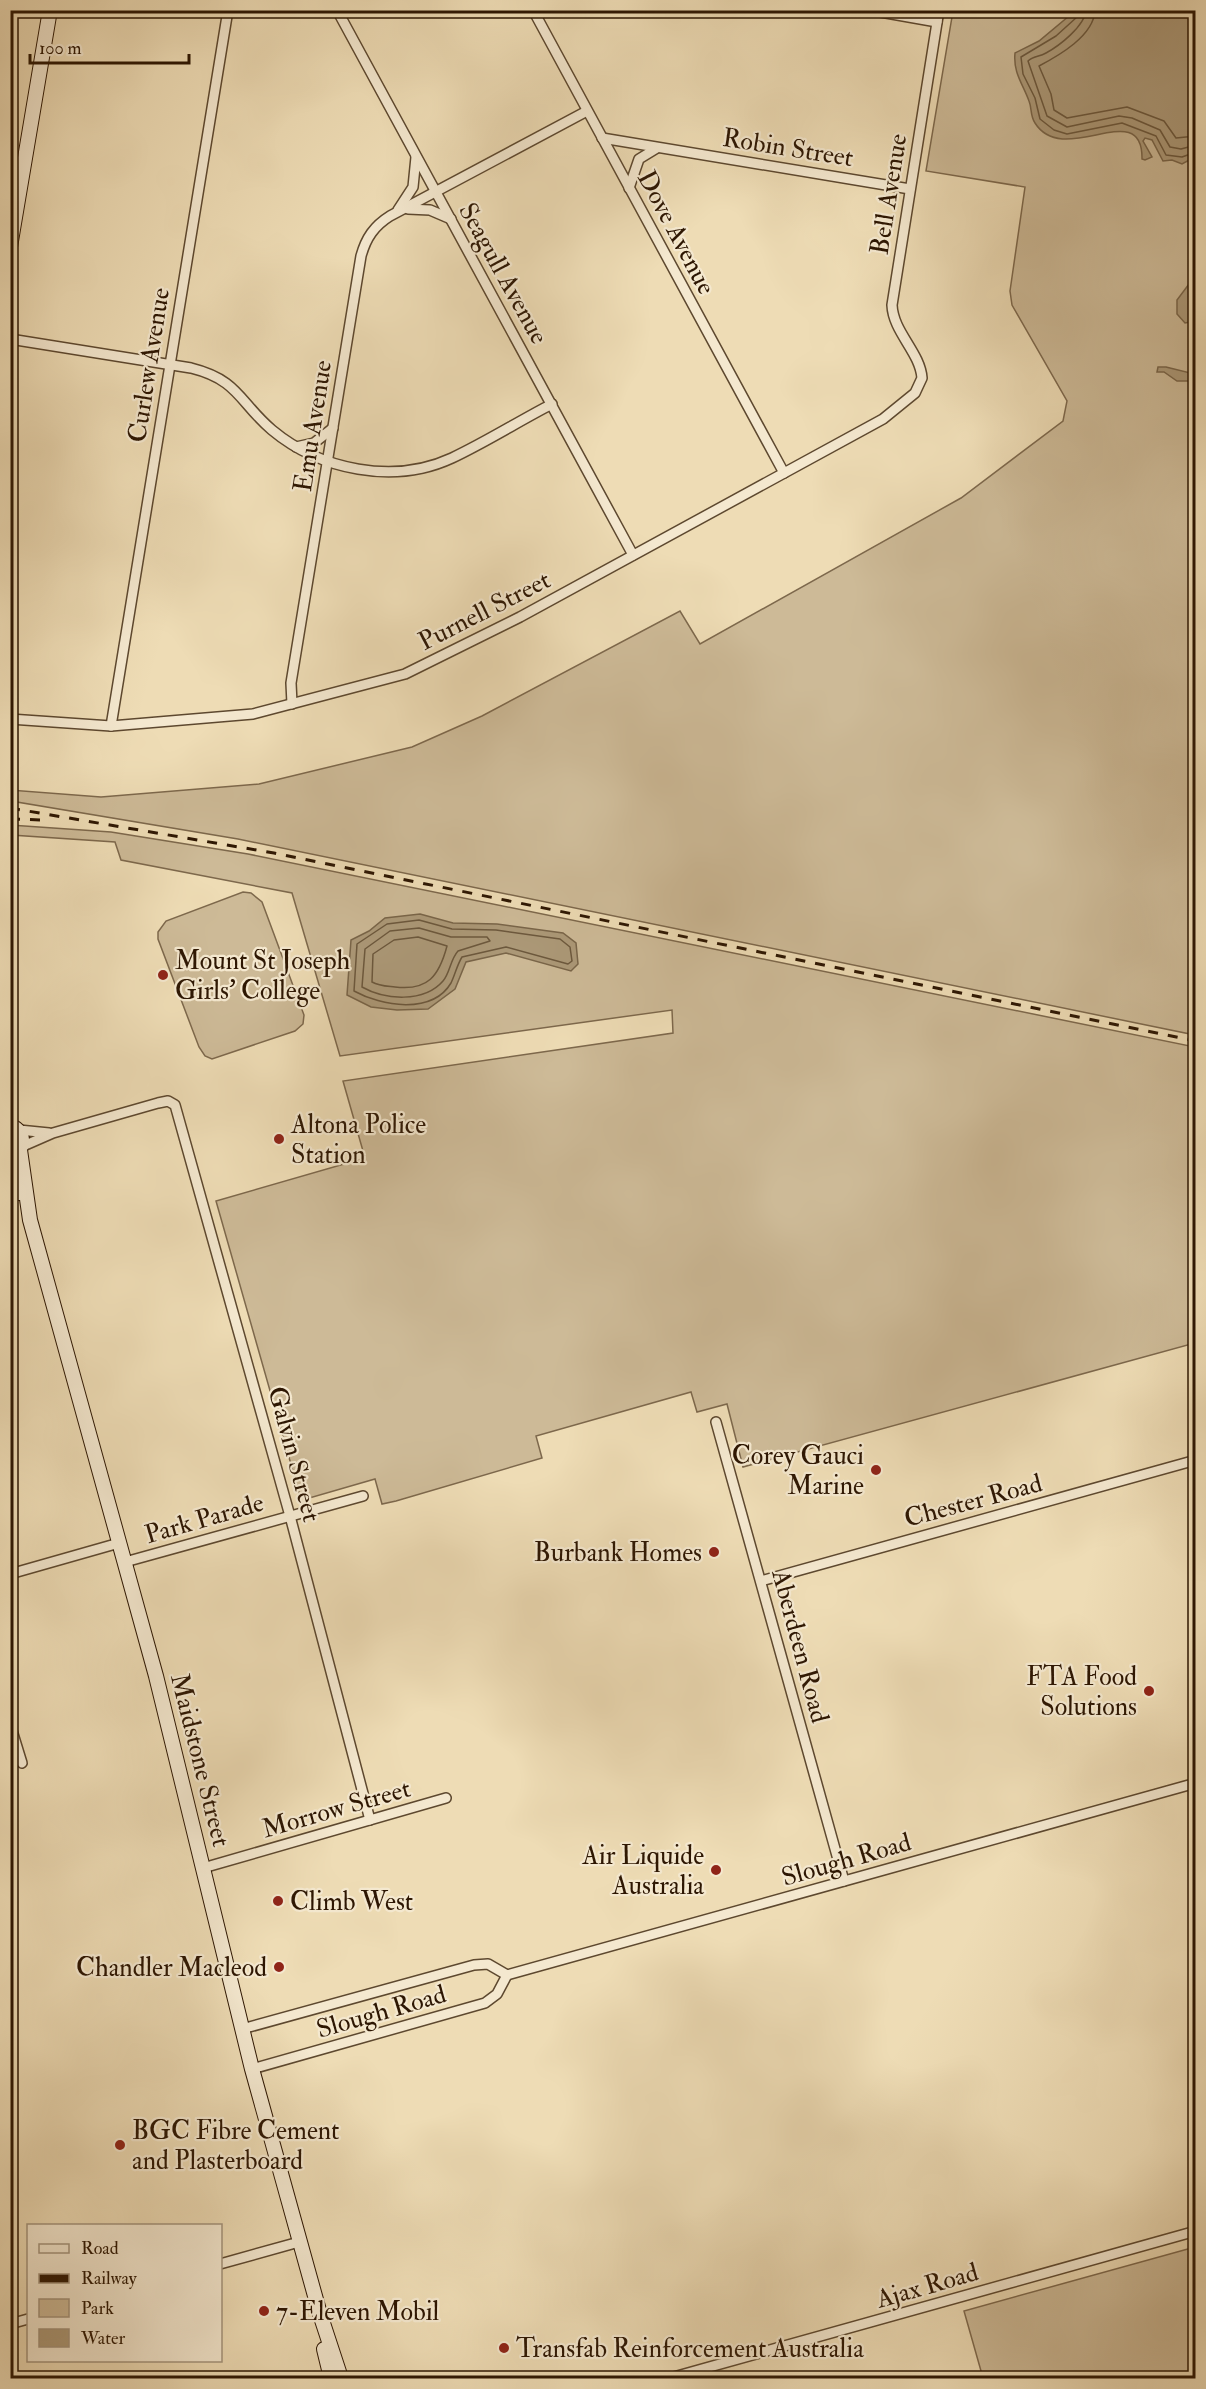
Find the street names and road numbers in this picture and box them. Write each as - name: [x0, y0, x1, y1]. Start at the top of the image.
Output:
- street label: Robin Street: [720, 122, 856, 174]
- street label: Bell Avenue: [864, 131, 914, 257]
- street label: Dove Avenue: [630, 165, 722, 300]
- street label: Seagull Avenue: [451, 197, 555, 350]
- street label: Curlew Avenue: [121, 285, 177, 445]
- street label: Emu Avenue: [287, 358, 339, 494]
- street label: Purnell Street: [413, 564, 556, 658]
- street label: Galvin Street: [261, 1383, 327, 1525]
- street label: Chester Road: [901, 1467, 1046, 1535]
- street label: Park Parade: [141, 1487, 268, 1551]
- street label: Aberdeen Road: [764, 1565, 836, 1727]
- street label: Maidstone Street: [163, 1670, 237, 1850]
- street label: Morrow Street: [258, 1772, 414, 1845]
- street label: Slough Road: [778, 1826, 915, 1894]
- street label: Slough Road: [313, 1978, 450, 2046]
- street label: Ajax Road: [872, 2256, 982, 2316]

